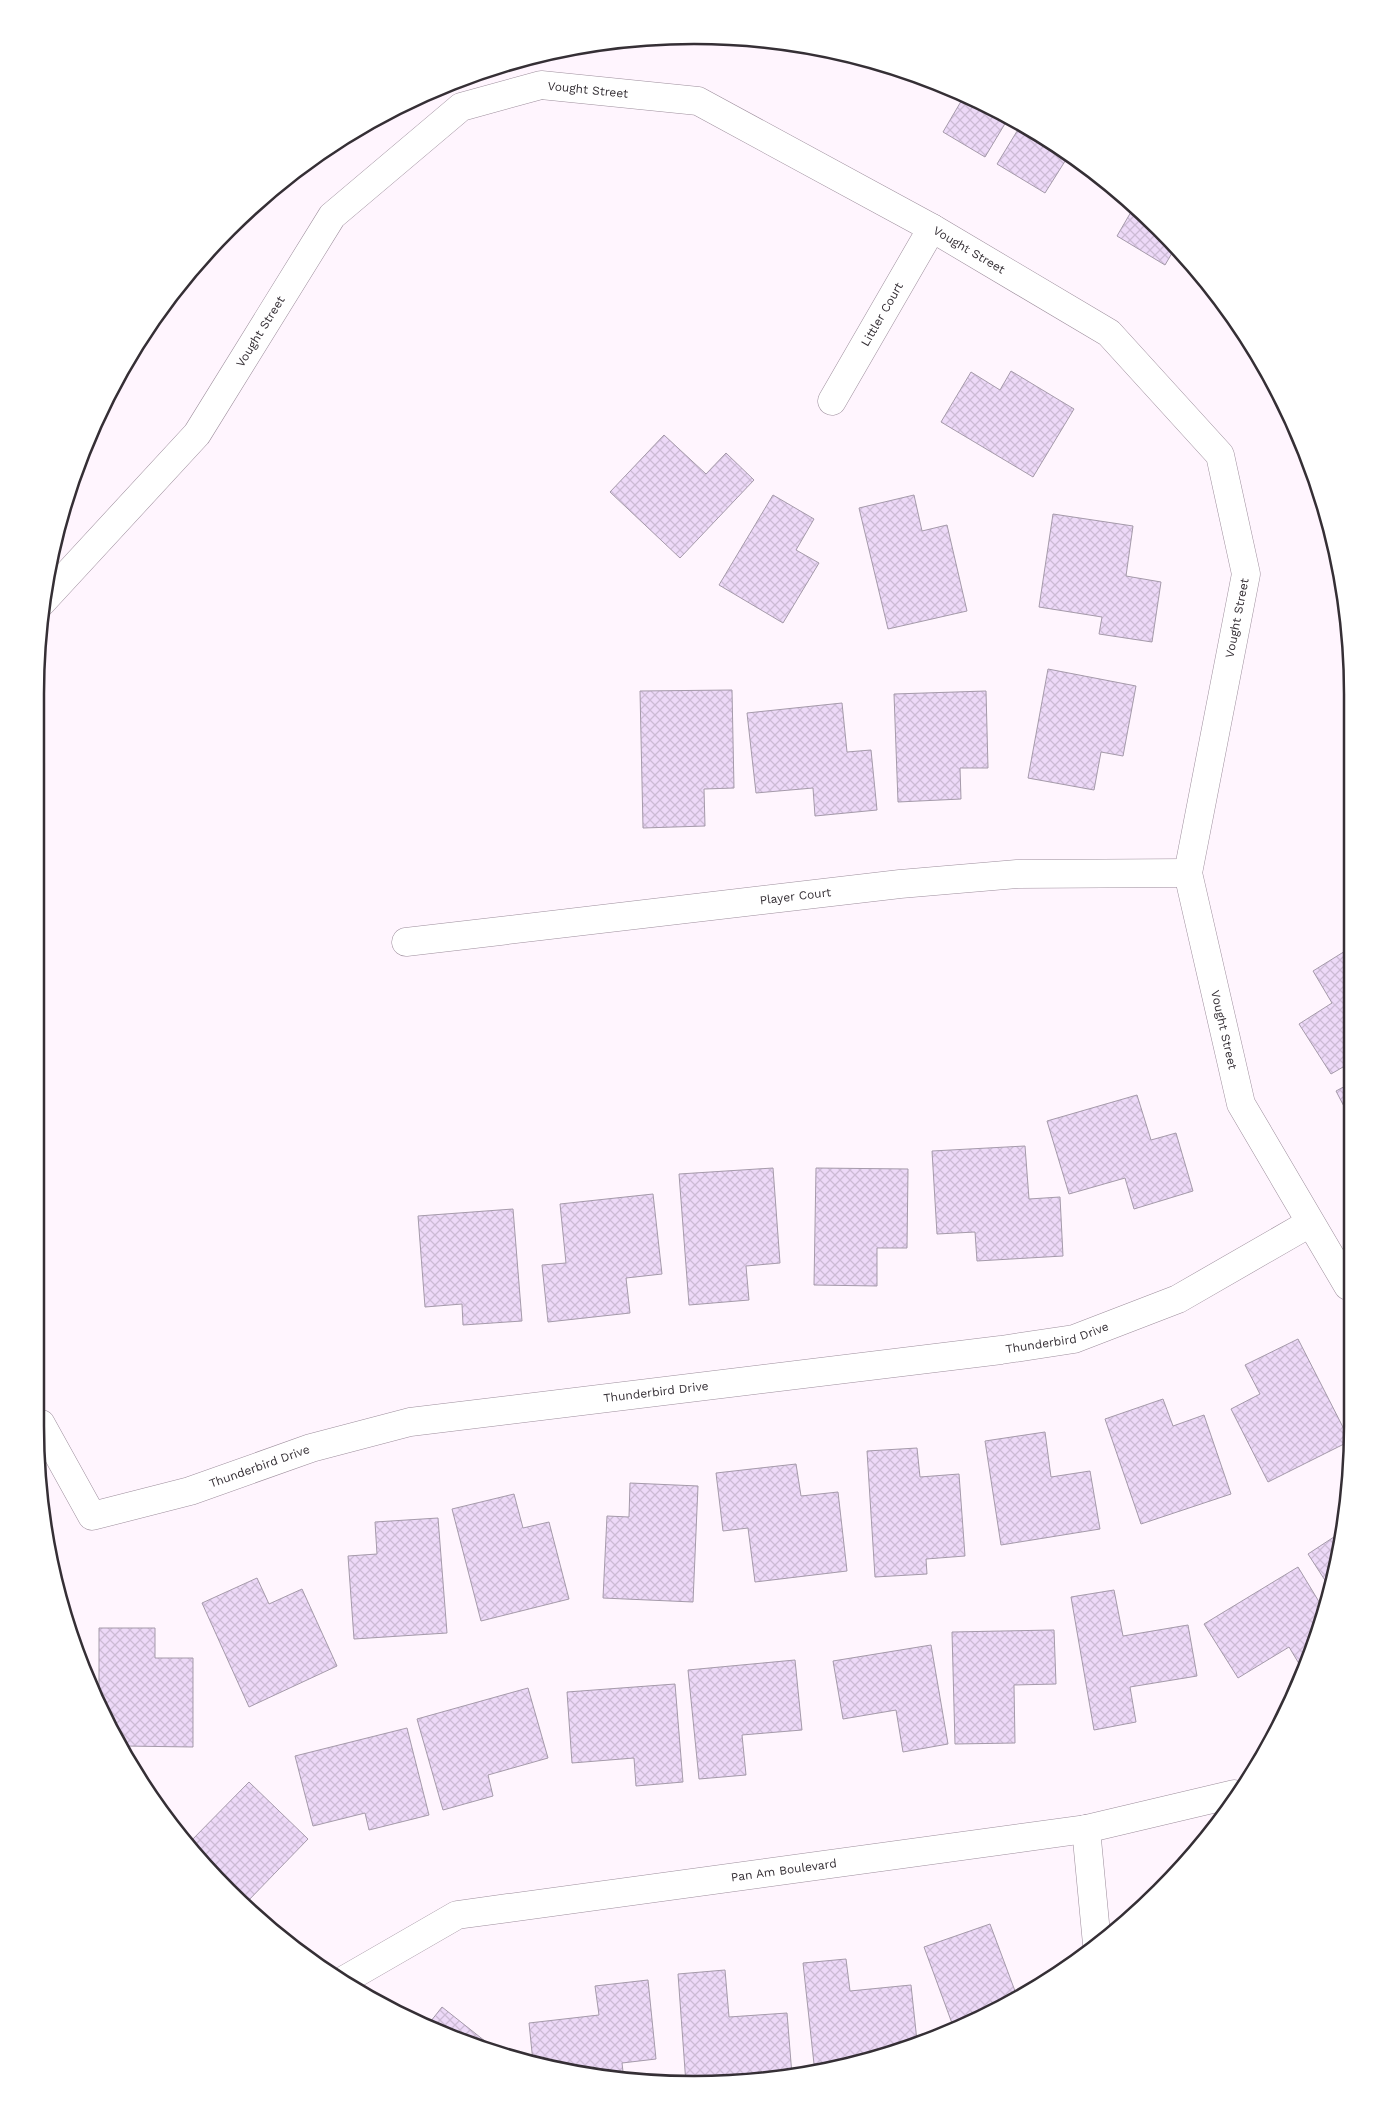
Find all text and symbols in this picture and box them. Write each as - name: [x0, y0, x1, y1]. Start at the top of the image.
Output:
- street label: Vought Street: [547, 79, 629, 101]
- street label: Vought Street: [931, 223, 1007, 277]
- street label: Littler Court: [858, 280, 906, 349]
- street label: Vought Street: [233, 294, 288, 370]
- street label: Vought Street: [1222, 577, 1252, 659]
- street label: Player Court: [759, 885, 832, 907]
- street label: Vought Street: [1208, 989, 1240, 1071]
- street label: Thunderbird Drive: [1005, 1319, 1111, 1356]
- street label: Thunderbird Drive: [603, 1379, 709, 1405]
- street label: Thunderbird Drive: [207, 1442, 312, 1491]
- street label: Pan Am Boulevard: [730, 1856, 838, 1884]

